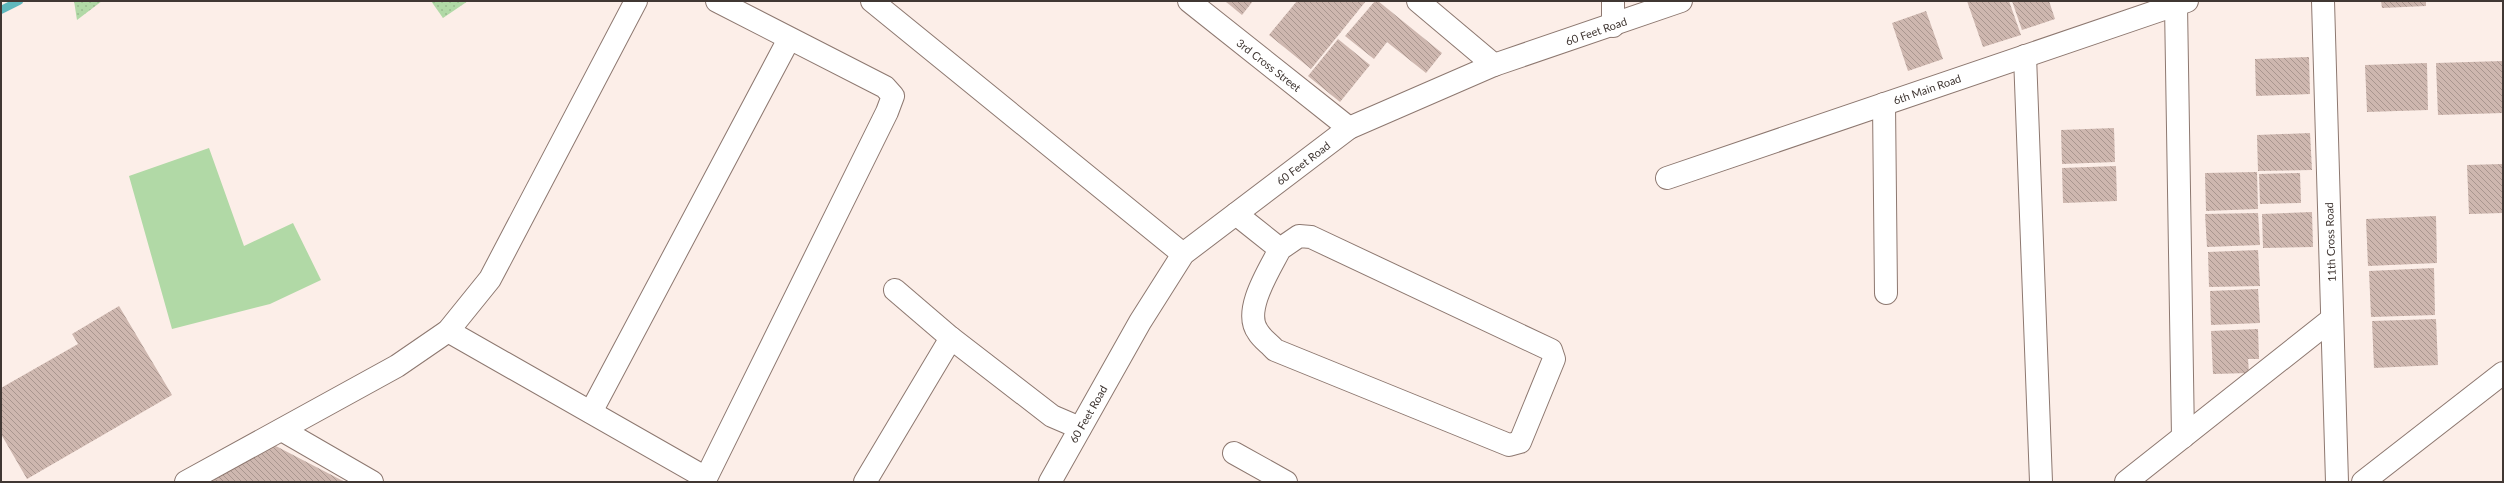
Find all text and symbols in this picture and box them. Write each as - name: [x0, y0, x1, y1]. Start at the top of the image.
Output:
- street label: 60 Feet Road: [1564, 14, 1628, 48]
- street label: 3rd Cross Street: [1234, 36, 1304, 94]
- street label: 6th Main Road: [1891, 71, 1963, 107]
- street label: 60 Feet Road: [1274, 139, 1332, 187]
- street label: 11th Cross Road: [2322, 202, 2338, 282]
- street label: 60 Feet Road: [1066, 383, 1110, 445]

